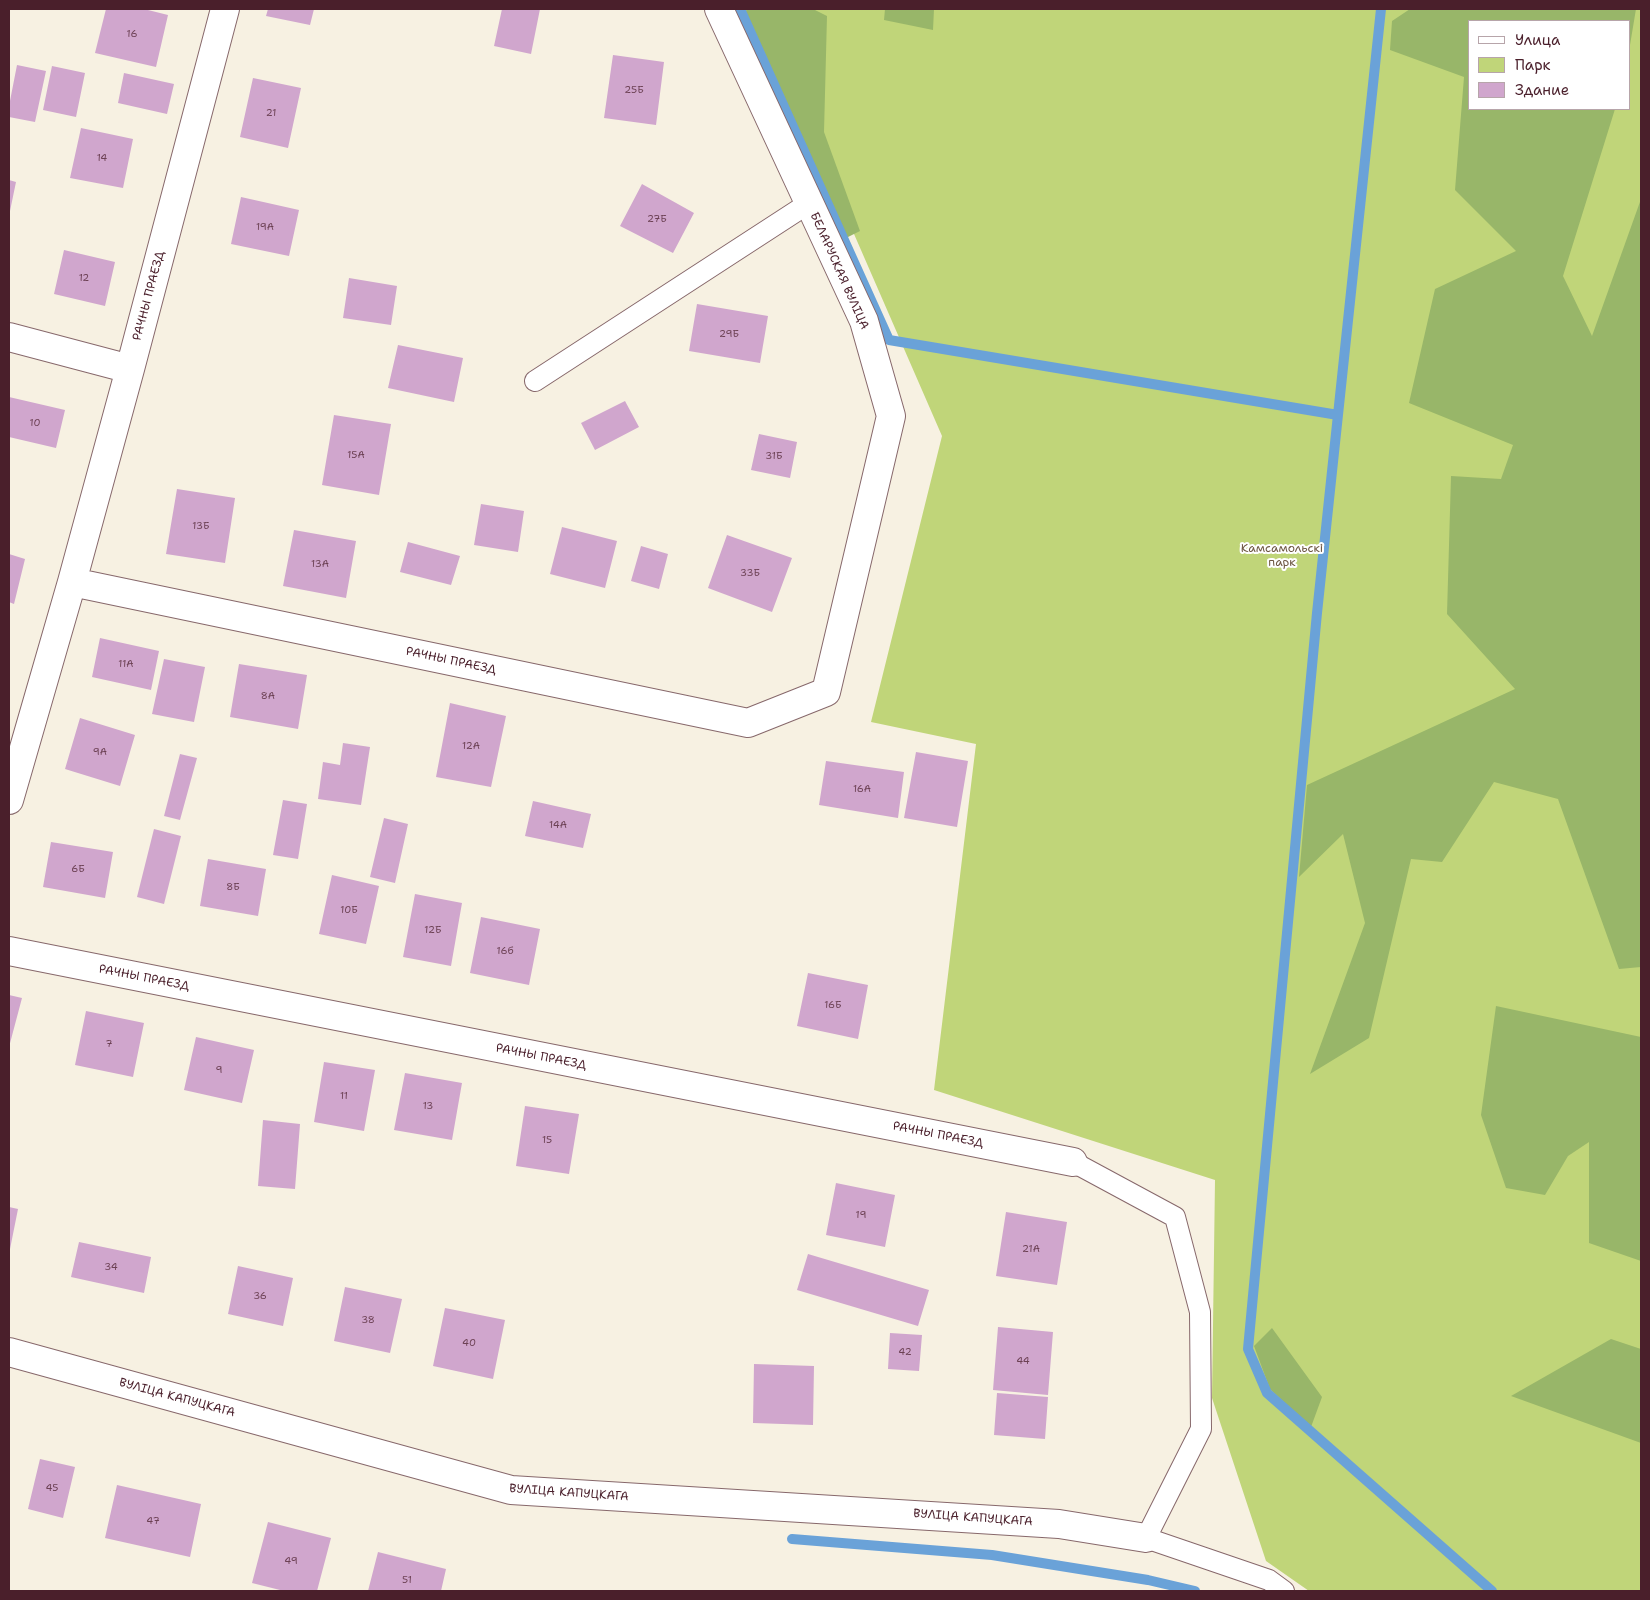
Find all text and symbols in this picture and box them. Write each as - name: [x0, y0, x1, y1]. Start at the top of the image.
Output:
- legend: [1468, 20, 1630, 110]
- house number: 16: [127, 28, 137, 40]
- text: Улица: [1515, 30, 1560, 50]
- text: Парк: [1515, 55, 1551, 75]
- text: Здание: [1515, 80, 1569, 100]
- house number: 25Б: [624, 84, 644, 96]
- house number: 21: [266, 107, 276, 119]
- house number: 14: [97, 152, 107, 164]
- street label: БЕЛАРУСКАЯ ВУЛІЦА: [807, 210, 871, 332]
- house number: 27Б: [647, 213, 667, 225]
- house number: 19А: [256, 221, 274, 233]
- street label: РАЧНЫ ПРАЕЗД: [130, 250, 168, 342]
- house number: 12: [79, 272, 89, 284]
- house number: 29Б: [719, 328, 739, 340]
- house number: 10: [30, 417, 40, 429]
- house number: 15А: [347, 449, 365, 461]
- house number: 31Б: [765, 450, 783, 462]
- house number: 13Б: [192, 520, 210, 532]
- park label: Камсамольскі парк: [1241, 542, 1323, 570]
- house number: 13А: [311, 558, 329, 570]
- house number: 33Б: [740, 567, 760, 579]
- street label: РАЧНЫ ПРАЕЗД: [404, 644, 498, 678]
- house number: 11А: [118, 658, 134, 670]
- house number: 8А: [261, 690, 275, 702]
- house number: 12А: [462, 740, 480, 752]
- house number: 9А: [93, 746, 107, 758]
- house number: 16А: [853, 783, 871, 795]
- house number: 14А: [549, 819, 567, 831]
- house number: 6Б: [71, 863, 85, 875]
- house number: 8Б: [226, 881, 240, 893]
- house number: 10Б: [340, 904, 358, 916]
- house number: 12Б: [424, 924, 442, 936]
- house number: 16б: [497, 945, 513, 957]
- street label: РАЧНЫ ПРАЕЗД: [97, 962, 191, 994]
- house number: 16Б: [824, 999, 842, 1011]
- house number: 7: [106, 1038, 112, 1050]
- street label: РАЧНЫ ПРАЕЗД: [494, 1041, 588, 1073]
- house number: 9: [216, 1064, 222, 1076]
- house number: 11: [340, 1090, 348, 1102]
- house number: 13: [423, 1100, 433, 1112]
- street label: РАЧНЫ ПРАЕЗД: [891, 1119, 985, 1151]
- house number: 15: [542, 1134, 552, 1146]
- house number: 19: [856, 1209, 866, 1221]
- house number: 21А: [1022, 1243, 1040, 1255]
- house number: 34: [104, 1261, 118, 1273]
- house number: 36: [253, 1290, 267, 1302]
- house number: 38: [361, 1314, 375, 1326]
- house number: 40: [462, 1337, 476, 1349]
- house number: 42: [898, 1346, 912, 1358]
- house number: 44: [1016, 1355, 1030, 1367]
- street label: ВУЛІЦА КАПУЦКАГА: [117, 1376, 237, 1420]
- house number: 45: [46, 1482, 58, 1494]
- street label: ВУЛІЦА КАПУЦКАГА: [509, 1482, 629, 1504]
- street label: ВУЛІЦА КАПУЦКАГА: [913, 1507, 1033, 1529]
- house number: 47: [146, 1515, 160, 1527]
- house number: 49: [284, 1555, 298, 1567]
- house number: 51: [402, 1574, 412, 1586]

